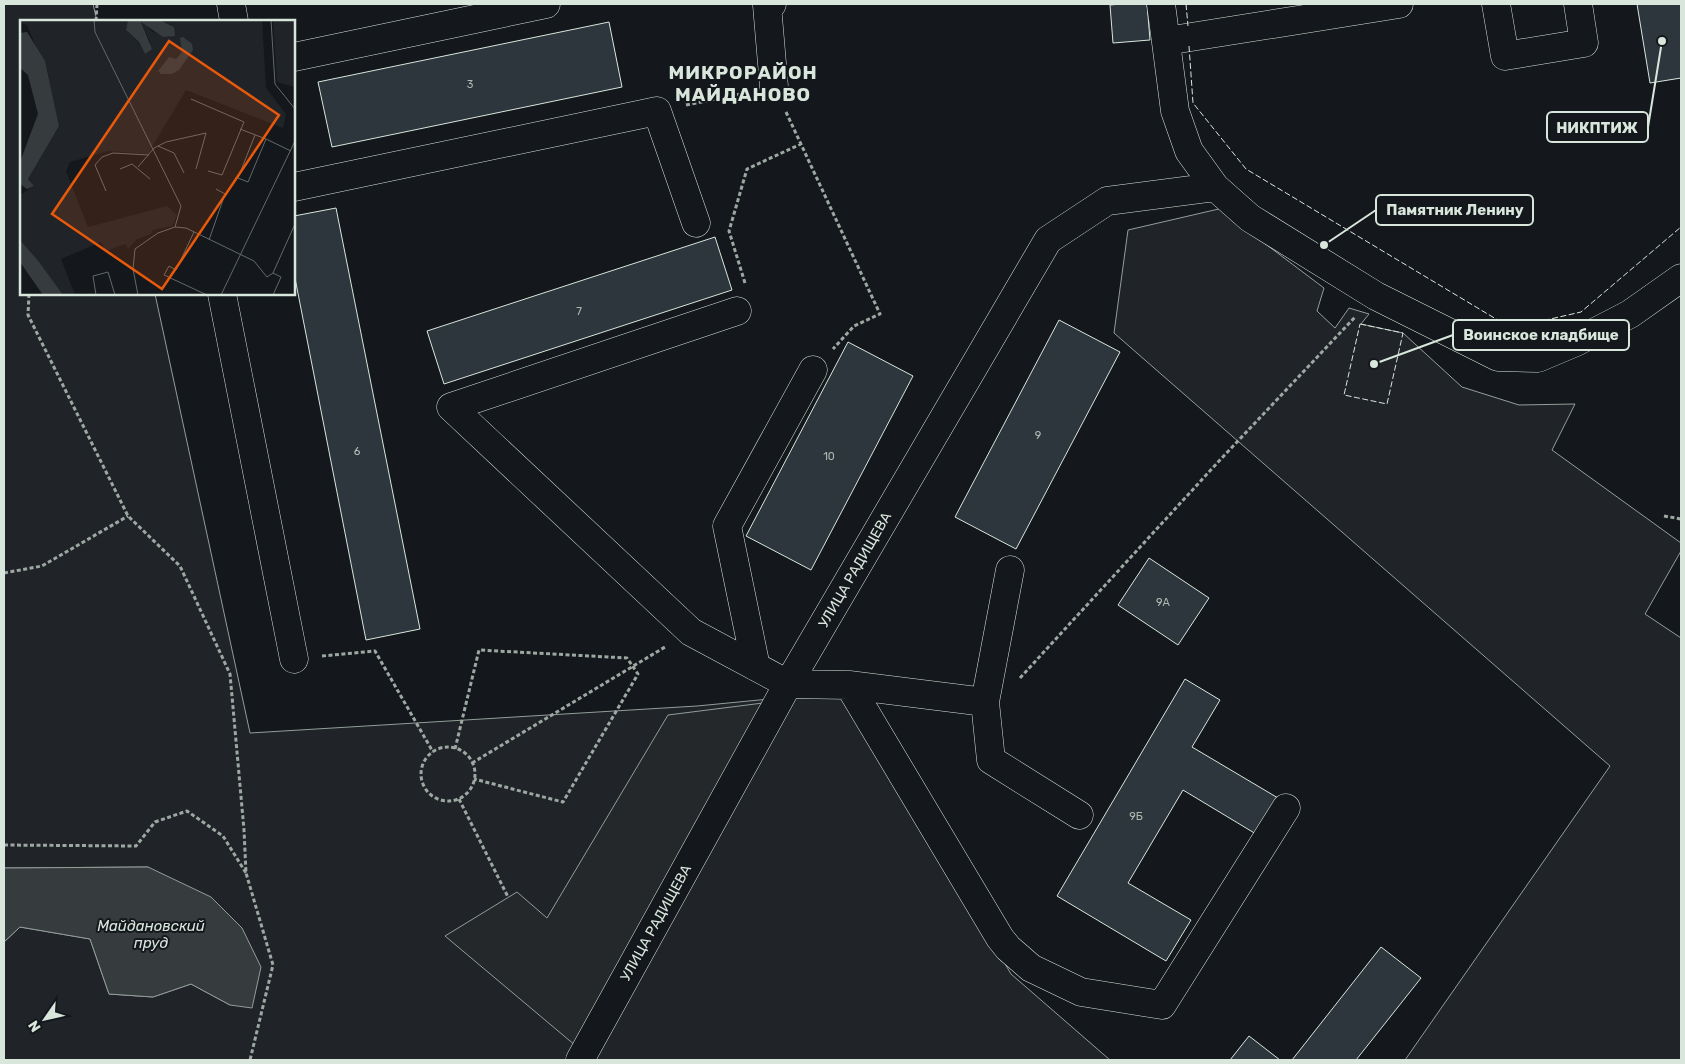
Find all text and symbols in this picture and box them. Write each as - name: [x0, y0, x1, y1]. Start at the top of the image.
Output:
- inset map: [20, 20, 295, 295]
- district label: МИКРОРАЙОН МАЙДАНОВО: [668, 61, 818, 106]
- house number: 3: [467, 78, 474, 91]
- callout: НИКПТИЖ: [1547, 112, 1648, 142]
- text: НИКПТИЖ: [1556, 119, 1638, 137]
- callout: Памятник Ленину: [1376, 195, 1533, 225]
- text: Памятник Ленину: [1386, 201, 1524, 219]
- house number: 7: [576, 305, 582, 318]
- callout: Воинское кладбище: [1453, 320, 1629, 350]
- text: Воинское кладбище: [1463, 326, 1619, 344]
- house number: 9: [1035, 429, 1041, 442]
- house number: 6: [354, 445, 361, 458]
- house number: 10: [823, 450, 835, 463]
- street label: УЛИЦА РАДИЩЕВА: [815, 509, 895, 631]
- house number: 9А: [1156, 596, 1171, 609]
- house number: 9Б: [1129, 810, 1143, 823]
- street label: УЛИЦА РАДИЩЕВА: [617, 861, 695, 984]
- water label: Майдановский пруд: [97, 917, 205, 952]
- north arrow: [20, 994, 70, 1044]
- text: N: [25, 1017, 45, 1035]

